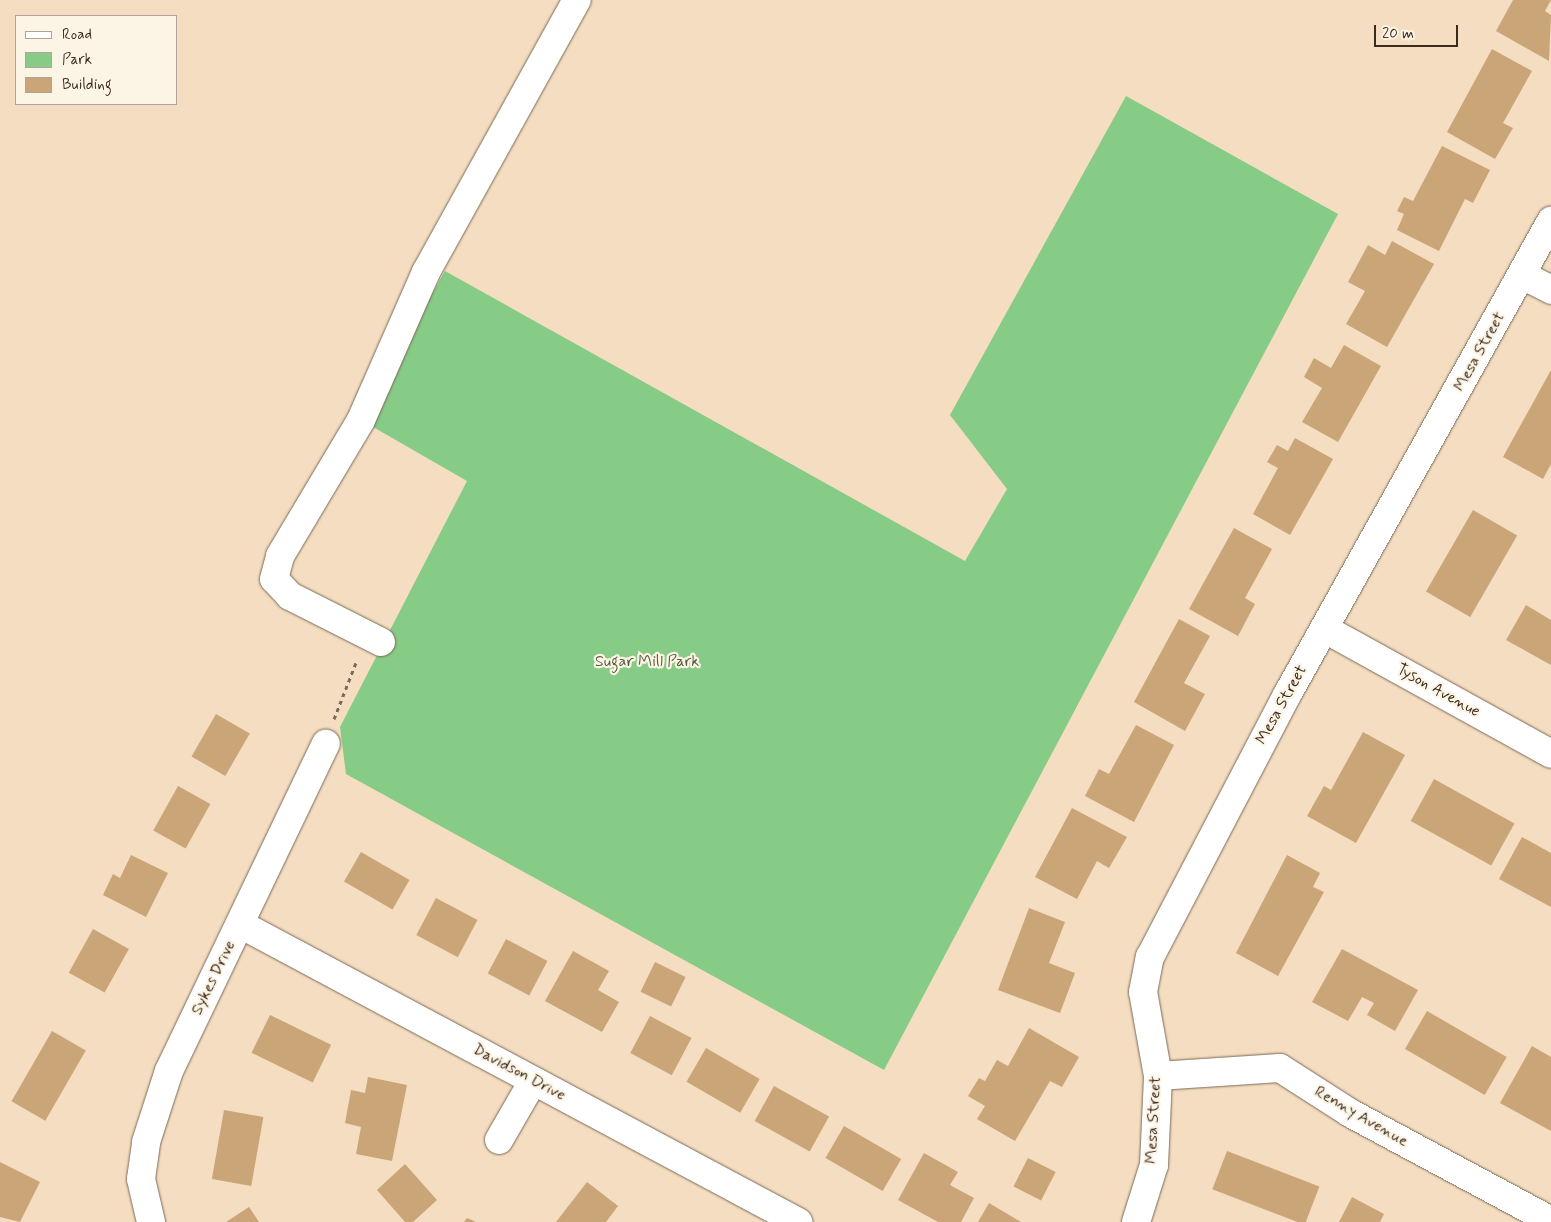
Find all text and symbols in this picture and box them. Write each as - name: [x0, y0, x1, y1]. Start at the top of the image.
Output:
- legend: [15, 15, 178, 105]
- scale bar: [1376, 15, 1460, 47]
- text: 20 m: [1382, 24, 1414, 44]
- text: Road: [62, 25, 92, 45]
- text: Park: [62, 50, 92, 70]
- text: Building: [62, 75, 112, 95]
- street label: Mesa Street: [1451, 309, 1509, 395]
- park label: Sugar Mill Park: [595, 652, 699, 672]
- street label: Tyson Avenue: [1394, 661, 1482, 721]
- street label: Mesa Street: [1253, 662, 1311, 748]
- street label: Sykes Drive: [188, 938, 240, 1018]
- street label: Davidson Drive: [470, 1041, 568, 1105]
- street label: Mesa Street: [1142, 1076, 1166, 1164]
- street label: Renny Avenue: [1313, 1084, 1409, 1150]

